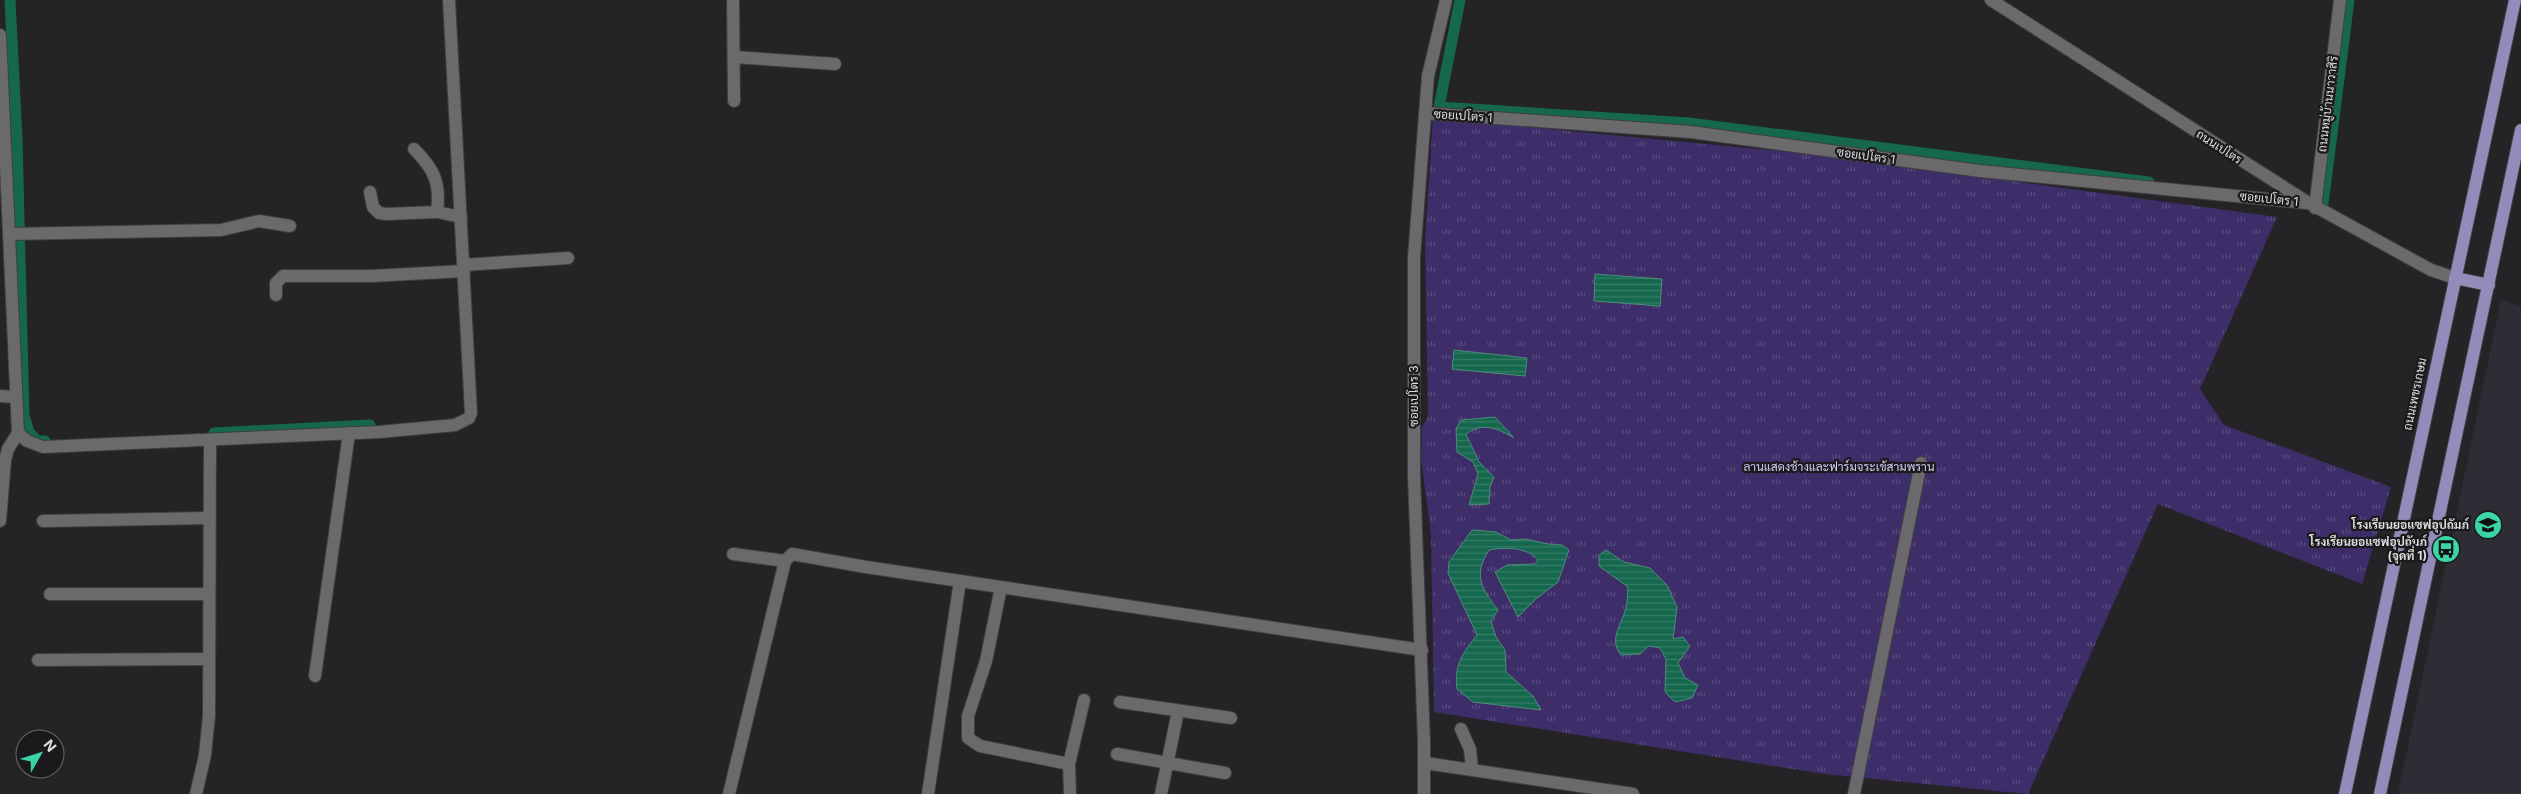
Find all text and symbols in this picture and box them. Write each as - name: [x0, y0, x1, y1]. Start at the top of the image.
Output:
- street label: ถนนหมู่บ้านนาวาสิริ: [2314, 55, 2342, 153]
- street label: ซอยเปโตร 1: [1433, 106, 1493, 125]
- street label: ถนนเปโตร: [2194, 126, 2245, 167]
- street label: ซอยเปโตร 1: [1836, 144, 1896, 167]
- street label: ซอยเปโตร 1: [2239, 188, 2299, 209]
- street label: ถนนเพชรเกษม: [2399, 356, 2430, 432]
- street label: ซอยเปโตร 3: [1406, 365, 1421, 427]
- park label: ลานแสดงช้างและฟาร์มจระเข้สามพราน: [1743, 459, 1935, 474]
- school or university icon: โรงเรียนยอแซฟอุปถัมภ์: [2473, 510, 2503, 540]
- place label: โรงเรียนยอแซฟอุปถัมภ์: [2351, 517, 2470, 533]
- place label: โรงเรียนยอแซฟอุปถัมภ์ (จุดที่ 1): [2309, 534, 2428, 564]
- bus stop icon: โรงเรียนยอแซฟอุปถัมภ์ (จุดที่ 1): [2431, 534, 2461, 564]
- north arrow: [15, 729, 65, 779]
- text: N: [41, 736, 60, 755]

